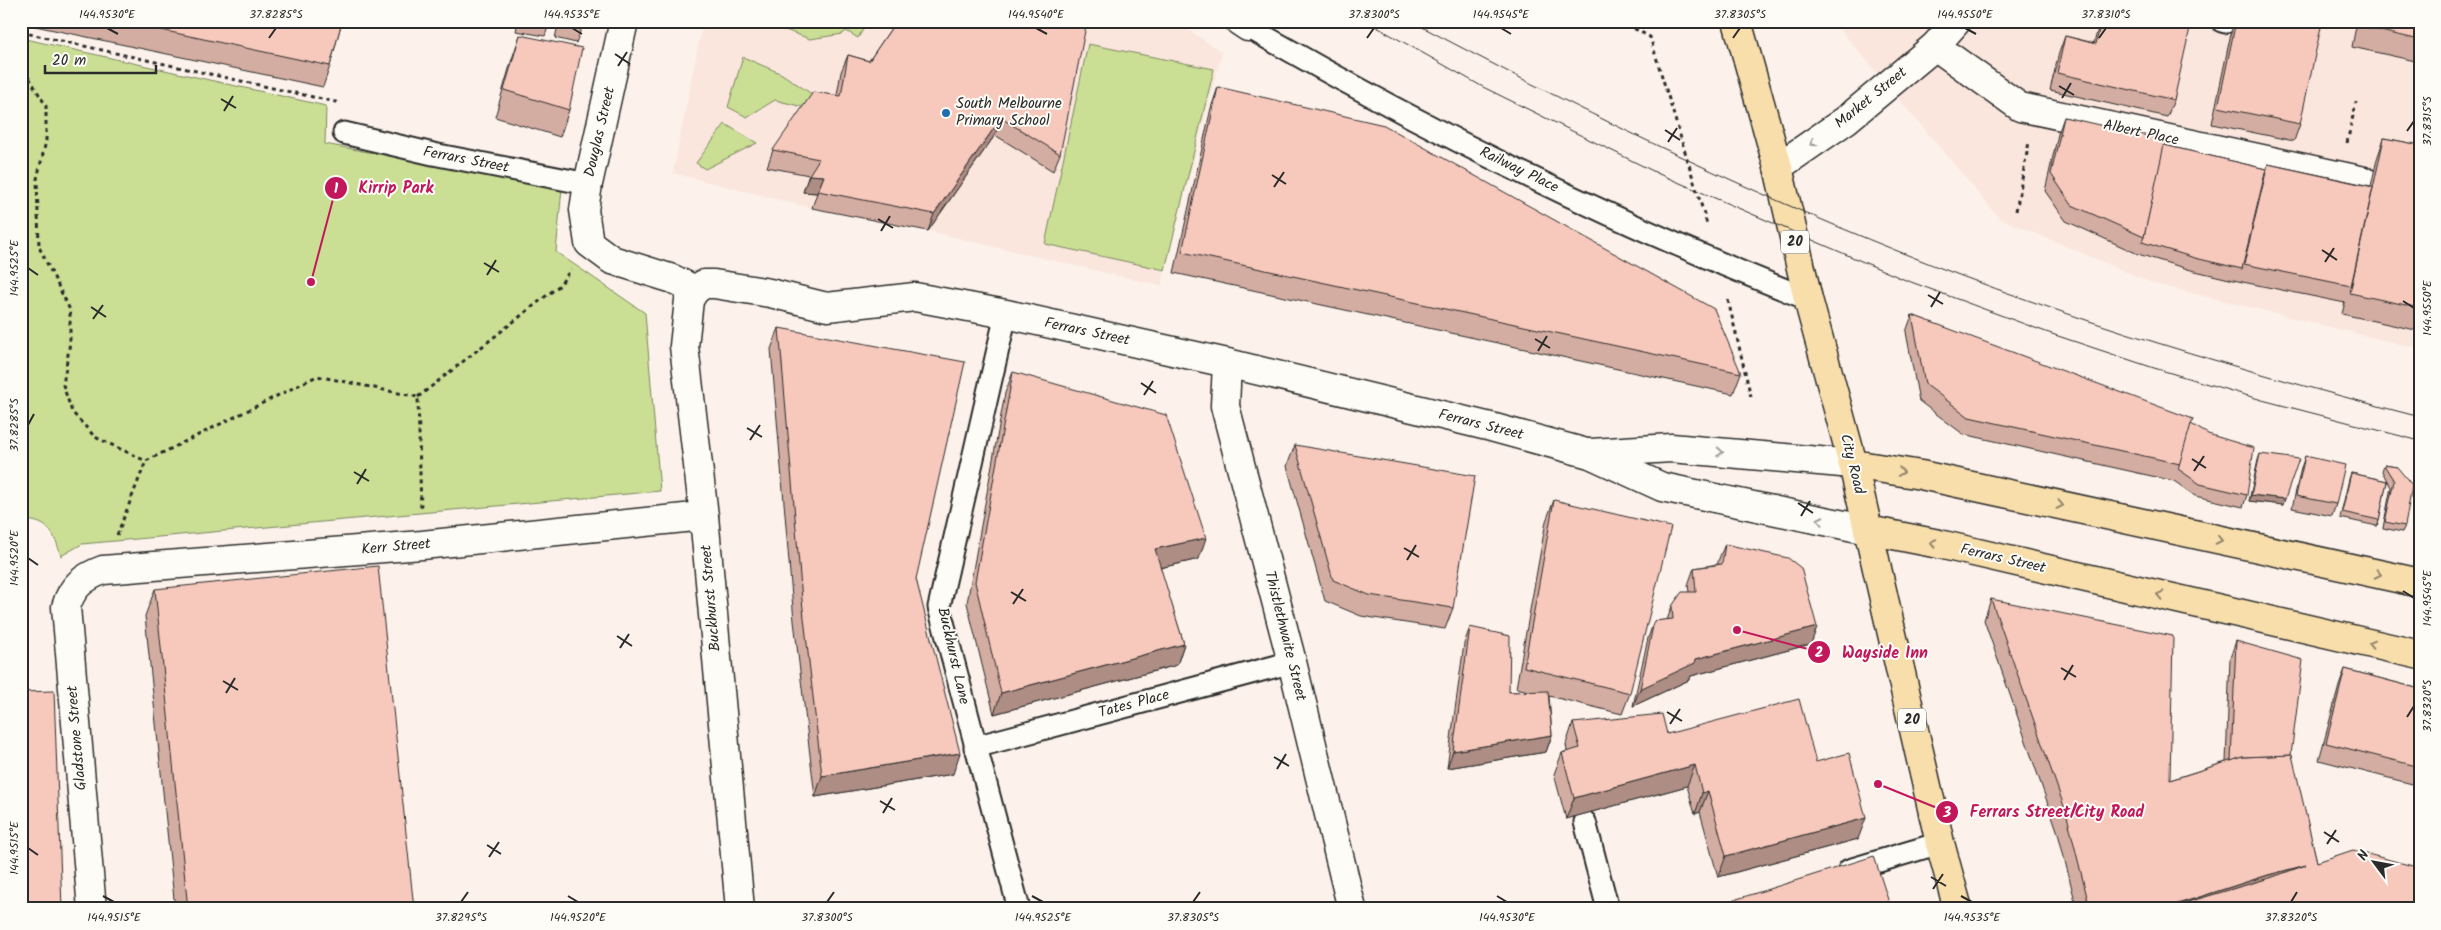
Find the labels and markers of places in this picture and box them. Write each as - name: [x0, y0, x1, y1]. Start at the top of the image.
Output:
- place label: South Melbourne Primary School: [956, 92, 1062, 133]
- marker: South Melbourne Primary School: [940, 107, 952, 119]
- callout: Kirrip Park: [323, 172, 443, 203]
- callout: Wayside Inn: [1807, 637, 1938, 668]
- callout: Ferrars Street/City Road: [1935, 796, 2154, 827]

